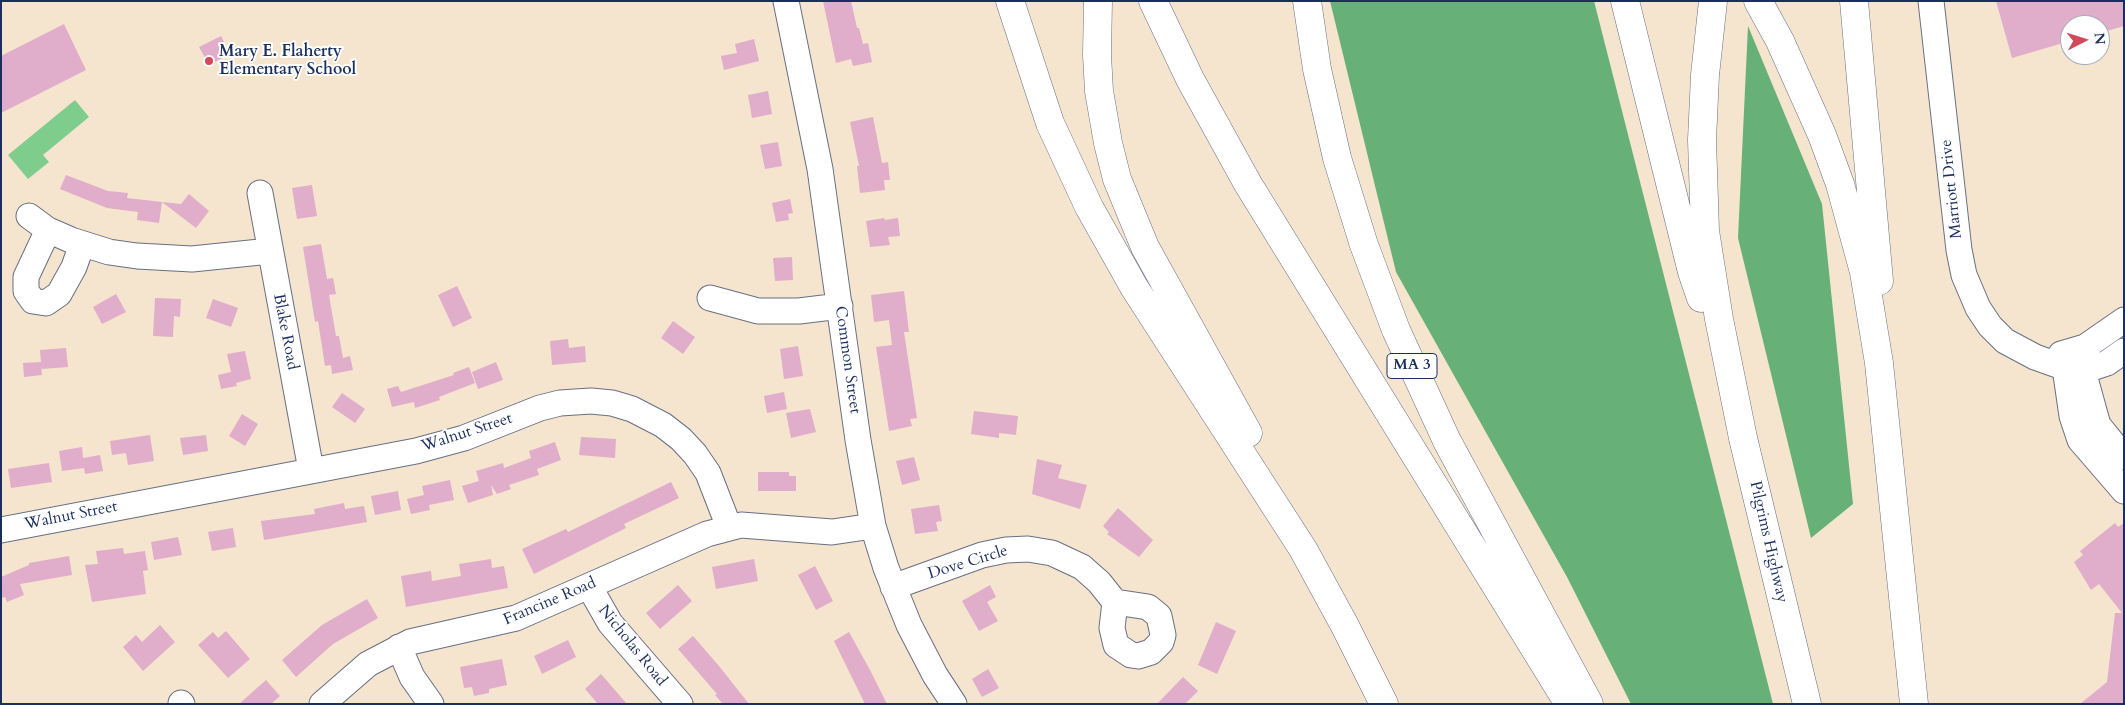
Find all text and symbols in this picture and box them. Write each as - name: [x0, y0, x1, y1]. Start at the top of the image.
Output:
- north arrow: [2060, 15, 2110, 65]
- text: N: [2089, 32, 2109, 46]
- place label: Mary E. Flaherty Elementary School: [219, 42, 356, 80]
- marker: Mary E. Flaherty Elementary School: [203, 55, 215, 67]
- street label: Marriott Drive: [1937, 138, 1967, 240]
- street label: Blake Road: [268, 292, 302, 372]
- street label: Common Street: [830, 305, 864, 415]
- road number: MA 3: [1387, 354, 1437, 378]
- street label: Walnut Street: [419, 409, 515, 457]
- street label: Pilgrims Highway: [1745, 479, 1791, 605]
- street label: Walnut Street: [23, 498, 119, 534]
- street label: Dove Circle: [926, 542, 1010, 584]
- street label: Francine Road: [501, 574, 599, 630]
- street label: Nicholas Road: [593, 602, 671, 690]

